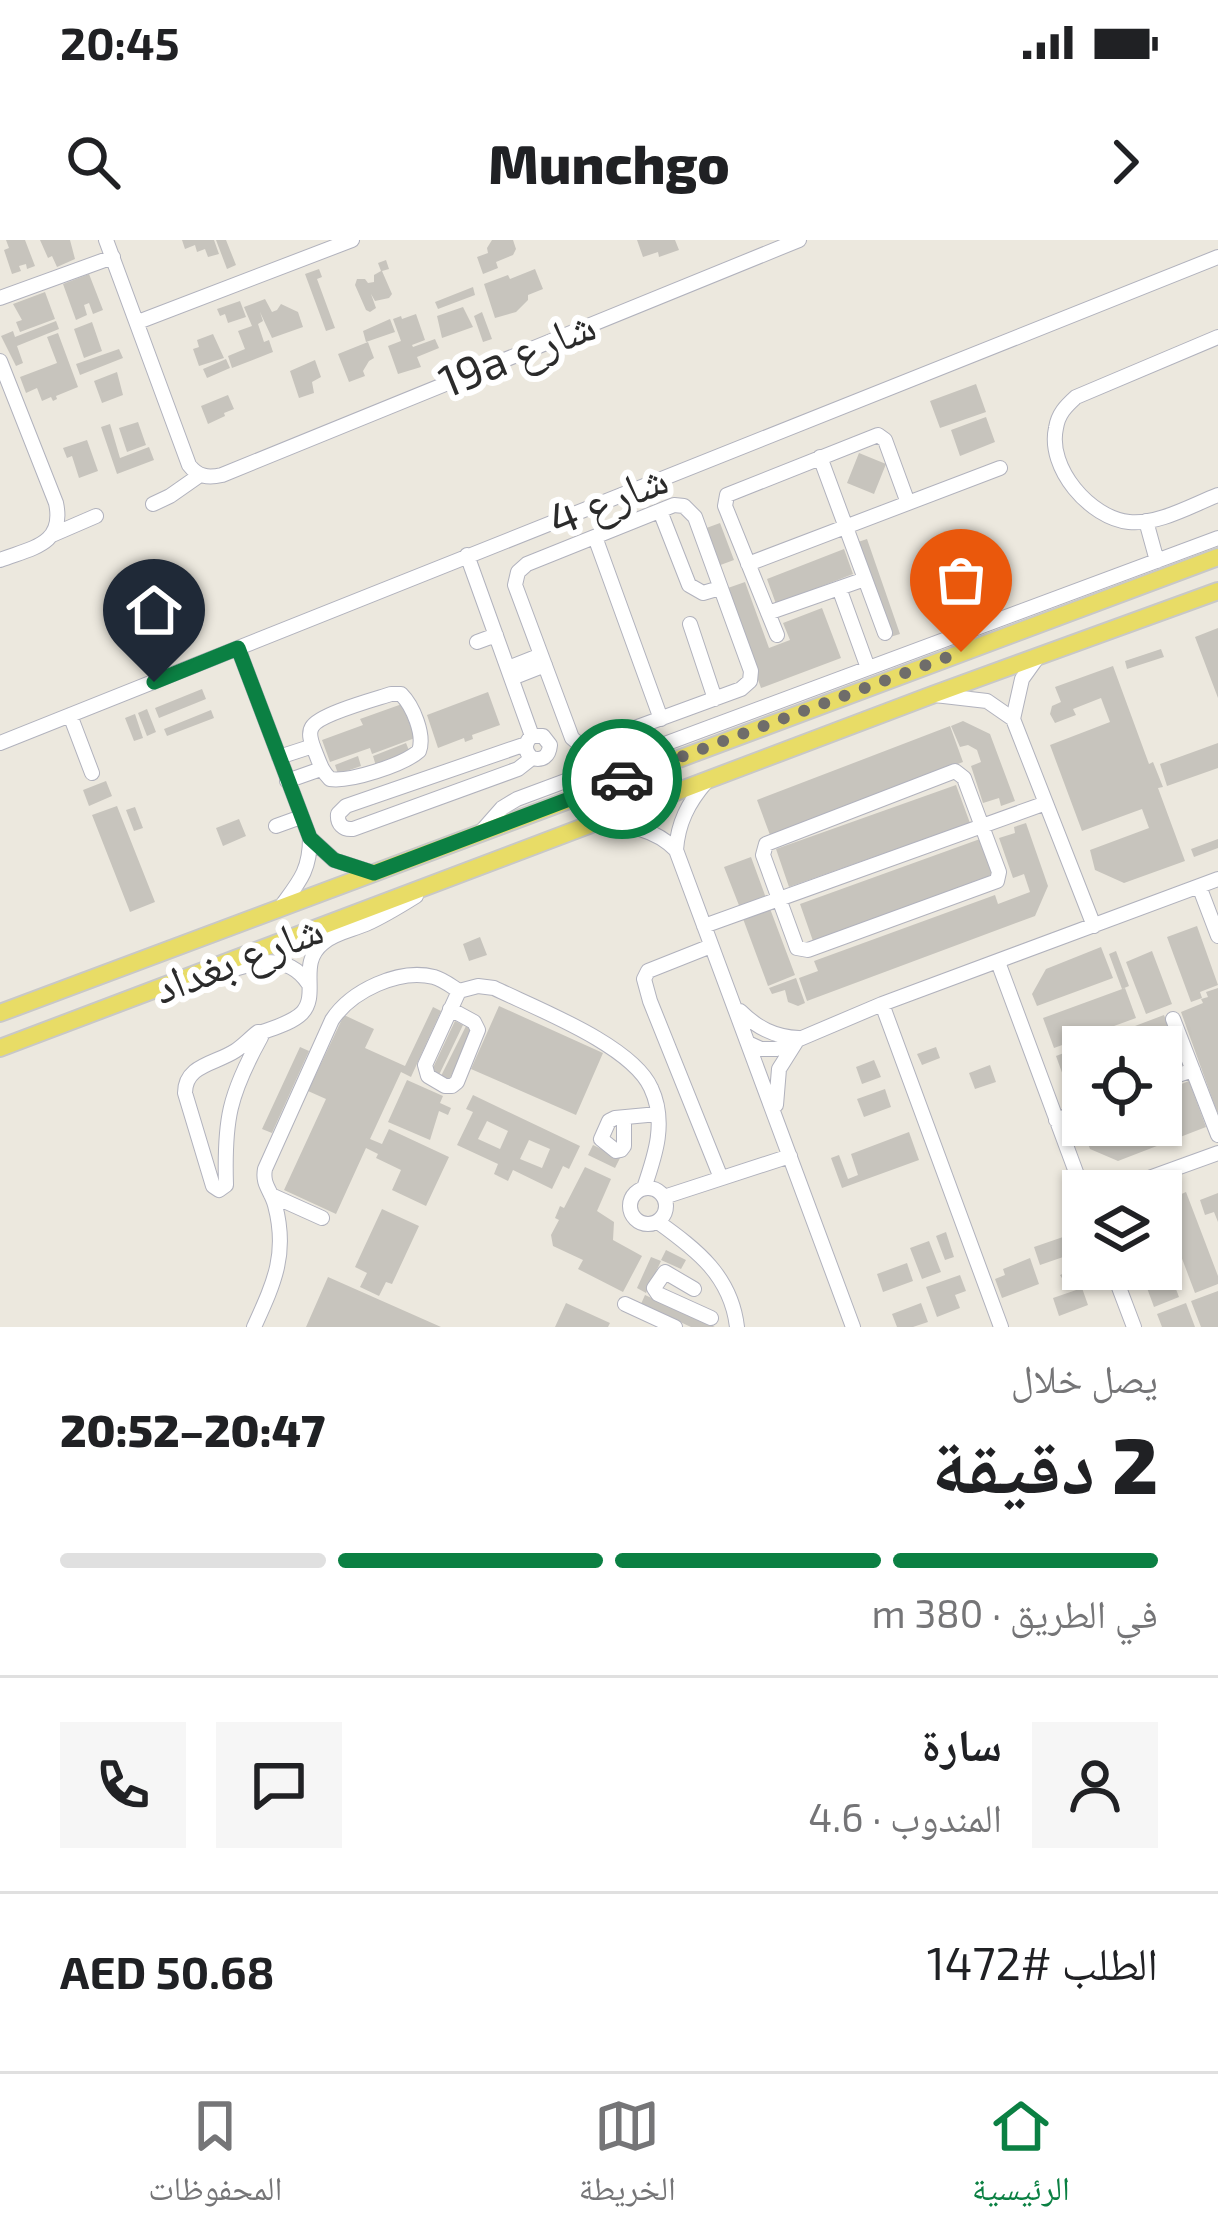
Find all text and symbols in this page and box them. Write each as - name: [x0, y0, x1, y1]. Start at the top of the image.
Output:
- text: 20:45: [60, 15, 180, 69]
- icon: search: [60, 129, 126, 195]
- icon: forward: [1092, 129, 1158, 195]
- text: Munchgo: [488, 130, 730, 195]
- street label: 19a شارع: [430, 295, 604, 411]
- street label: شارع 4: [540, 449, 676, 549]
- pin: [910, 529, 1012, 652]
- icon: bag: [928, 547, 994, 613]
- pin: [103, 559, 205, 682]
- icon: home: [121, 577, 187, 643]
- courier: [562, 719, 682, 839]
- icon: car: [589, 746, 655, 812]
- street label: شارع بغداد: [145, 899, 331, 1017]
- map controls: [1062, 1026, 1182, 1290]
- button: locate: [1062, 1026, 1182, 1146]
- button: layers: [1062, 1170, 1182, 1290]
- text: يصل خلال: [1011, 1354, 1158, 1401]
- text: 20:47–20:52: [60, 1402, 325, 1456]
- text: 2 دقيقة: [931, 1416, 1158, 1510]
- text: في الطريق · 380 m: [872, 1589, 1158, 1636]
- text: سارة: [921, 1716, 1002, 1770]
- button: phone: [60, 1722, 186, 1848]
- button: chat: [216, 1722, 342, 1848]
- button: person: [1032, 1722, 1158, 1848]
- text: المندوب · 4.6: [808, 1793, 1002, 1840]
- text: الطلب #1472: [927, 1935, 1158, 1989]
- text: AED 50.68: [60, 1944, 275, 1998]
- tab: المحفوظات: [148, 2093, 282, 2221]
- tab: الخريطة: [579, 2093, 676, 2221]
- tab: الرئيسية: [972, 2093, 1070, 2221]

